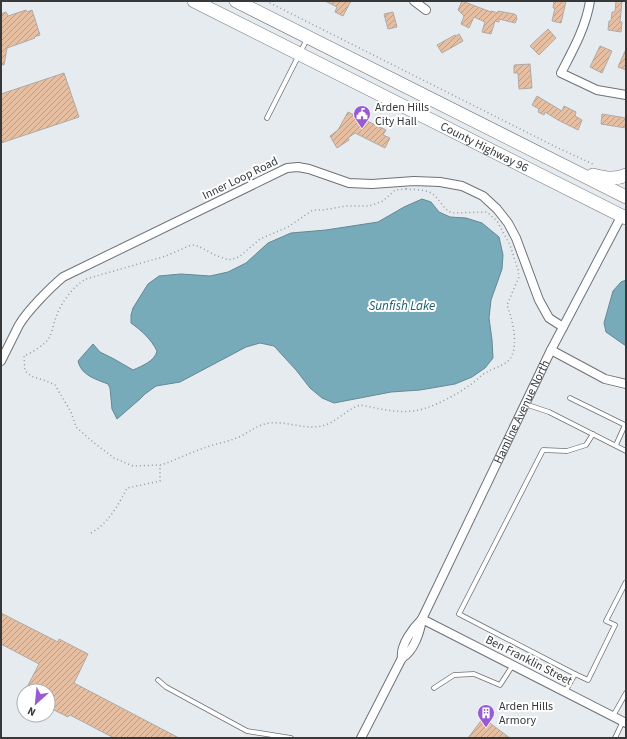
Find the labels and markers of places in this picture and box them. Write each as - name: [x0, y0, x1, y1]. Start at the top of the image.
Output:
- place label: Arden Hills City Hall: [375, 99, 429, 130]
- public building icon: Arden Hills City Hall: [352, 104, 372, 129]
- place label: Arden Hills Armory: [499, 698, 553, 729]
- building icon: Arden Hills Armory: [476, 703, 496, 728]

